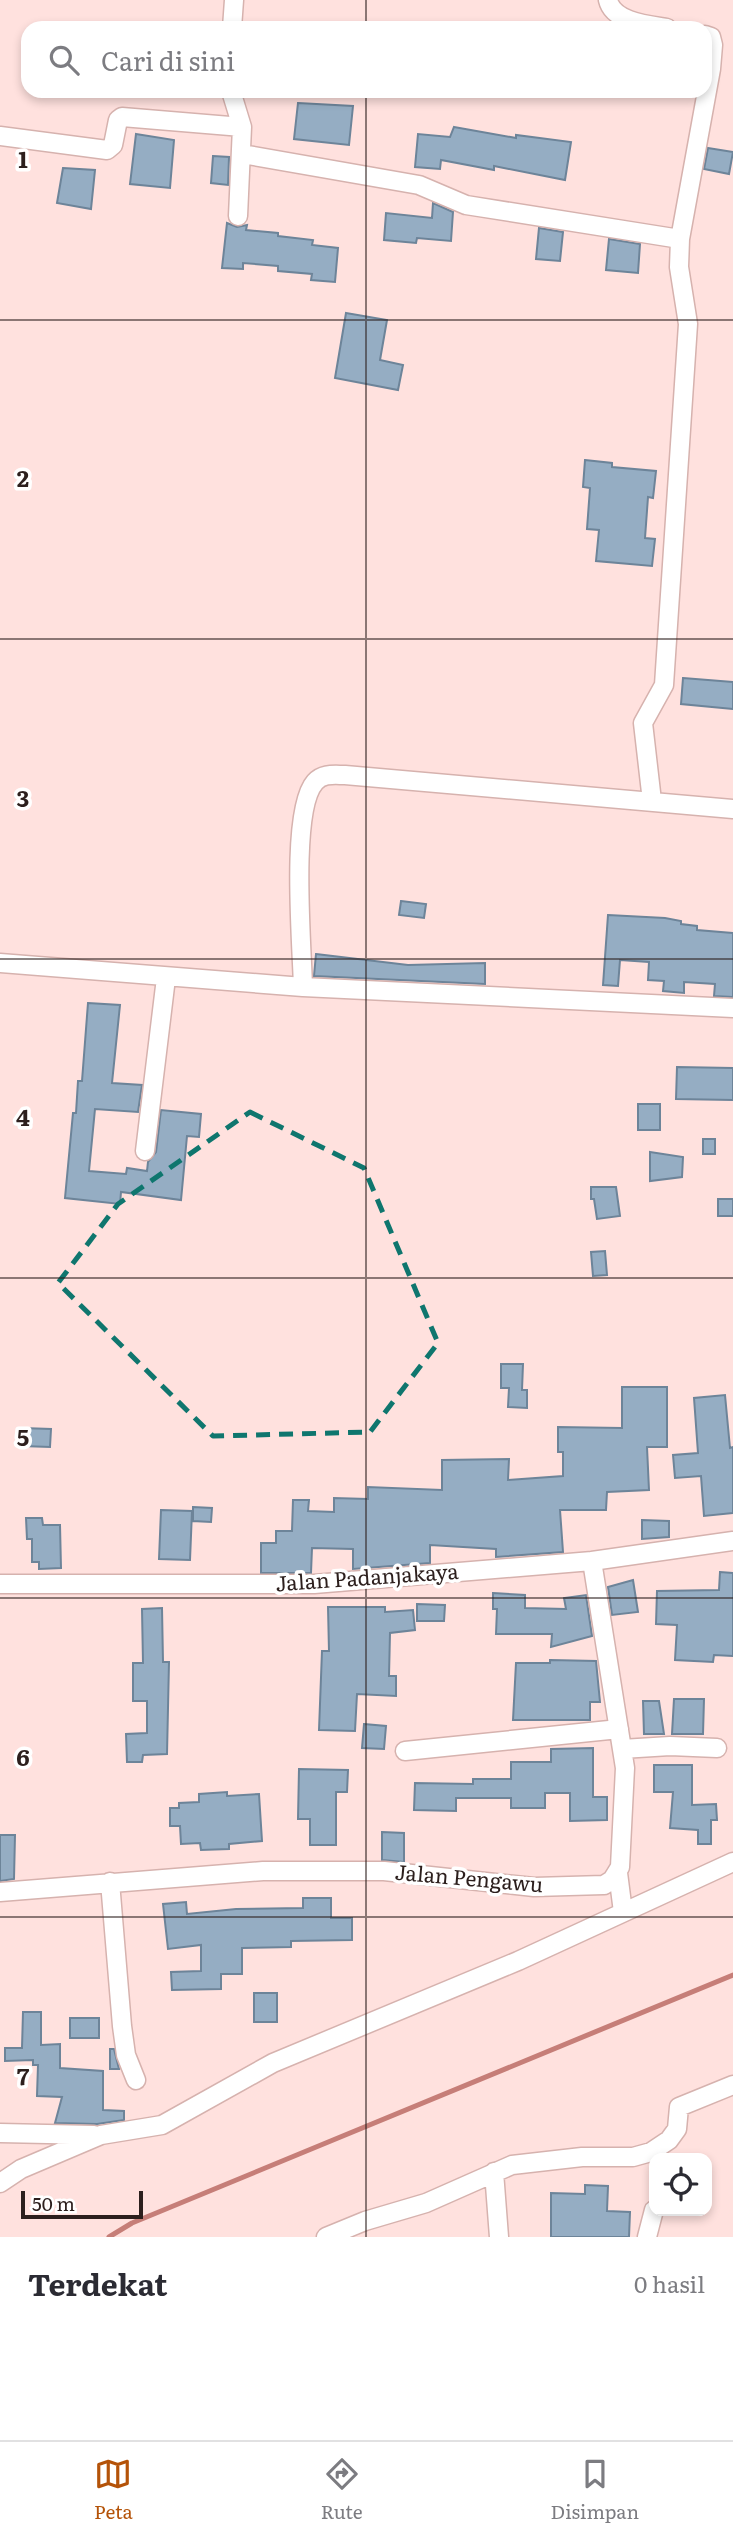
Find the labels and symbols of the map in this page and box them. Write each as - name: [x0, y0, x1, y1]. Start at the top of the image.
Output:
- text: 1: [18, 141, 28, 175]
- text: 2: [17, 460, 29, 494]
- text: 3: [17, 780, 29, 814]
- text: 4: [16, 1099, 30, 1133]
- text: 5: [17, 1419, 29, 1453]
- street label: Jalan Padanjakaya: [274, 1554, 460, 1597]
- text: 6: [16, 1739, 30, 1773]
- street label: Jalan Pengawu: [394, 1855, 545, 1898]
- text: 7: [17, 2058, 30, 2092]
- scale bar: [21, 2188, 144, 2220]

